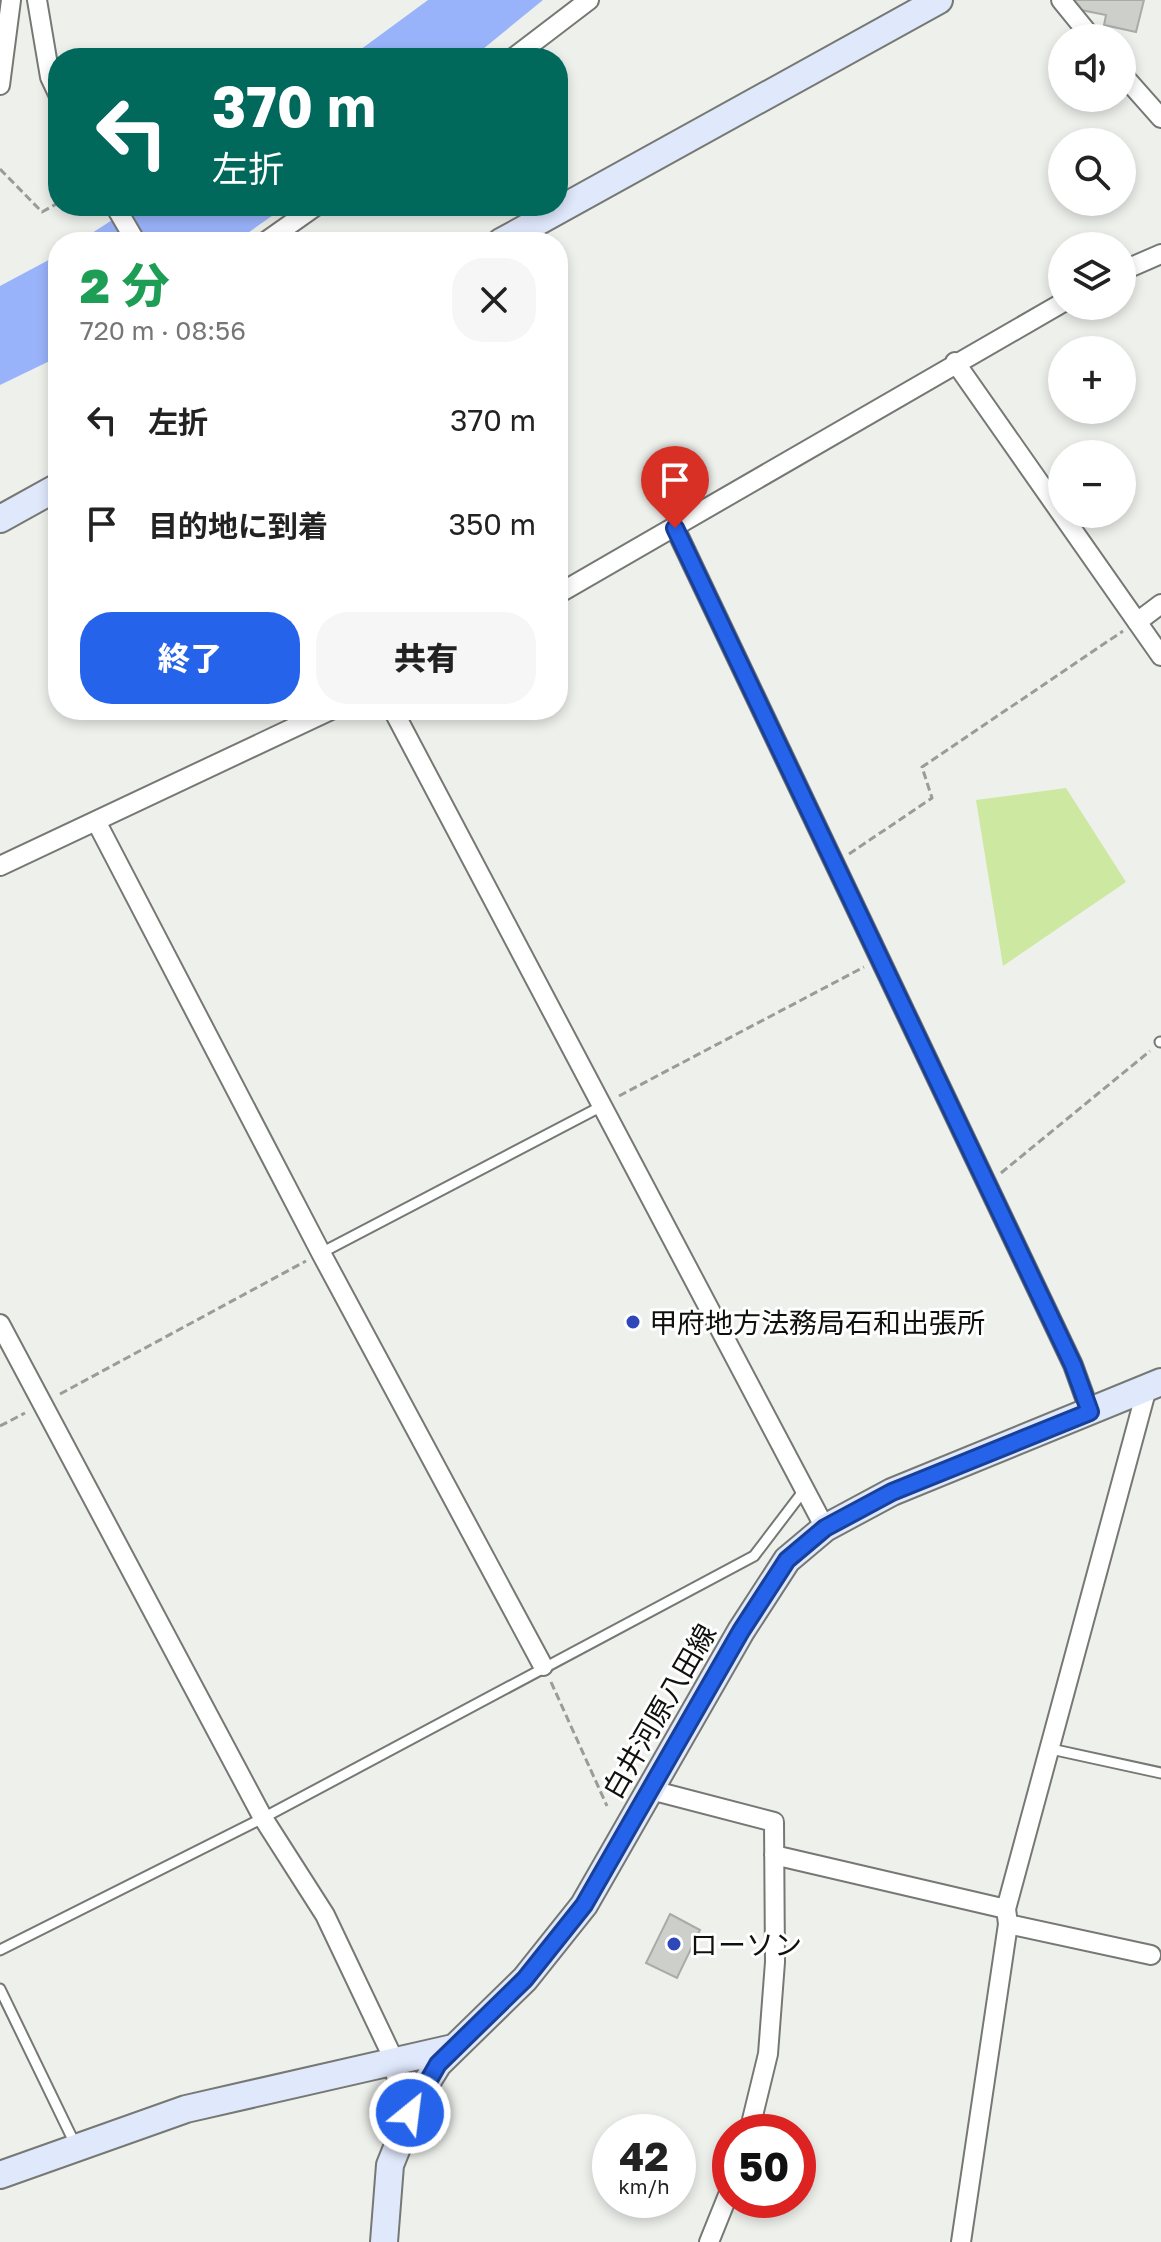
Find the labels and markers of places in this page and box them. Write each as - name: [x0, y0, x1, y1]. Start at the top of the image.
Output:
- pin: [641, 446, 709, 528]
- place label: 甲府地方法務局石和出張所: [649, 1306, 985, 1339]
- marker: 甲府地方法務局石和出張所: [624, 1313, 642, 1331]
- place label: ローソン: [690, 1928, 802, 1961]
- marker: ローソン: [665, 1935, 683, 1953]

